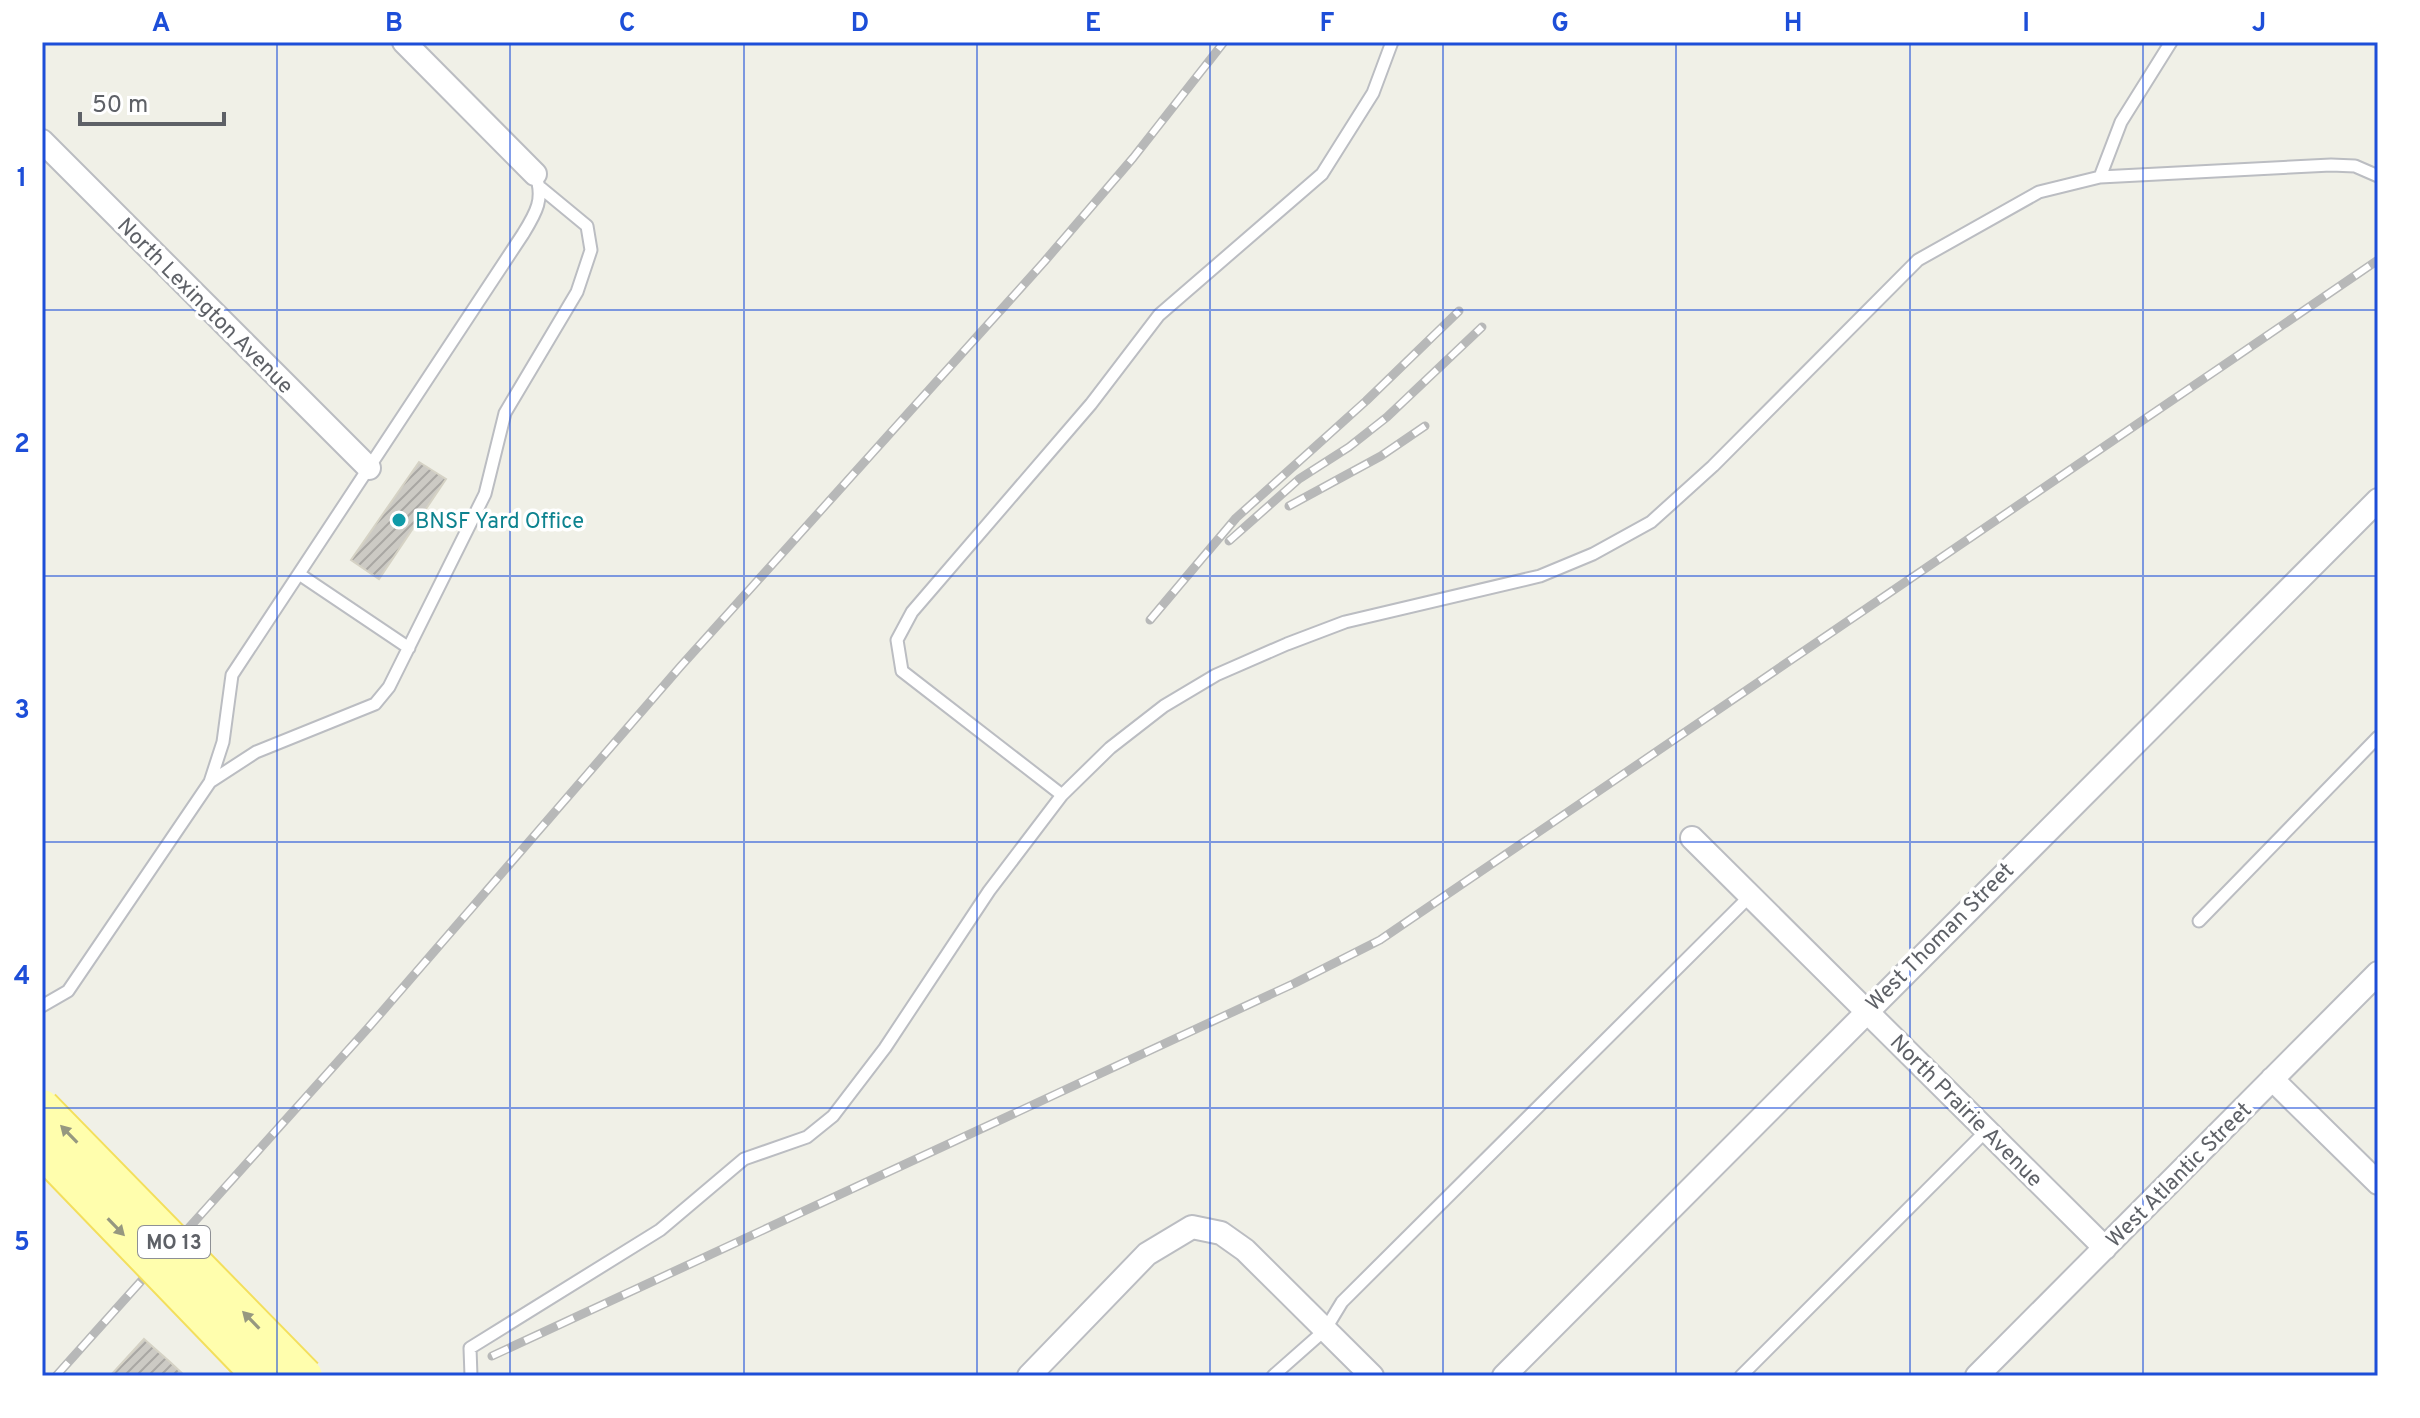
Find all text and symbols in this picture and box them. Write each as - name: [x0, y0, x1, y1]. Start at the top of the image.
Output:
- text: A: [152, 8, 170, 41]
- text: B: [385, 8, 403, 41]
- text: C: [619, 8, 635, 41]
- text: D: [851, 8, 869, 41]
- text: E: [1085, 8, 1101, 41]
- text: F: [1320, 8, 1335, 41]
- text: G: [1551, 8, 1569, 41]
- text: H: [1784, 8, 1802, 41]
- text: I: [2022, 8, 2030, 41]
- text: J: [2252, 8, 2266, 41]
- scale bar: [80, 76, 224, 126]
- text: 50 m: [92, 91, 148, 121]
- text: 1: [17, 163, 27, 196]
- street label: North Lexington Avenue: [110, 213, 298, 401]
- text: 2: [14, 429, 30, 462]
- place label: BNSF Yard Office: [415, 509, 584, 536]
- marker: BNSF Yard Office: [390, 511, 408, 529]
- text: 3: [14, 695, 30, 728]
- street label: West Thoman Street: [1861, 858, 2021, 1018]
- text: 4: [14, 961, 30, 994]
- street label: North Prairie Avenue: [1883, 1030, 2047, 1194]
- street label: West Atlantic Street: [2101, 1097, 2258, 1254]
- one-way arrow: [60, 1125, 79, 1144]
- one-way arrow: [106, 1217, 124, 1236]
- road number: MO 13: [138, 1226, 210, 1258]
- text: 5: [14, 1227, 30, 1260]
- one-way arrow: [242, 1311, 261, 1330]

